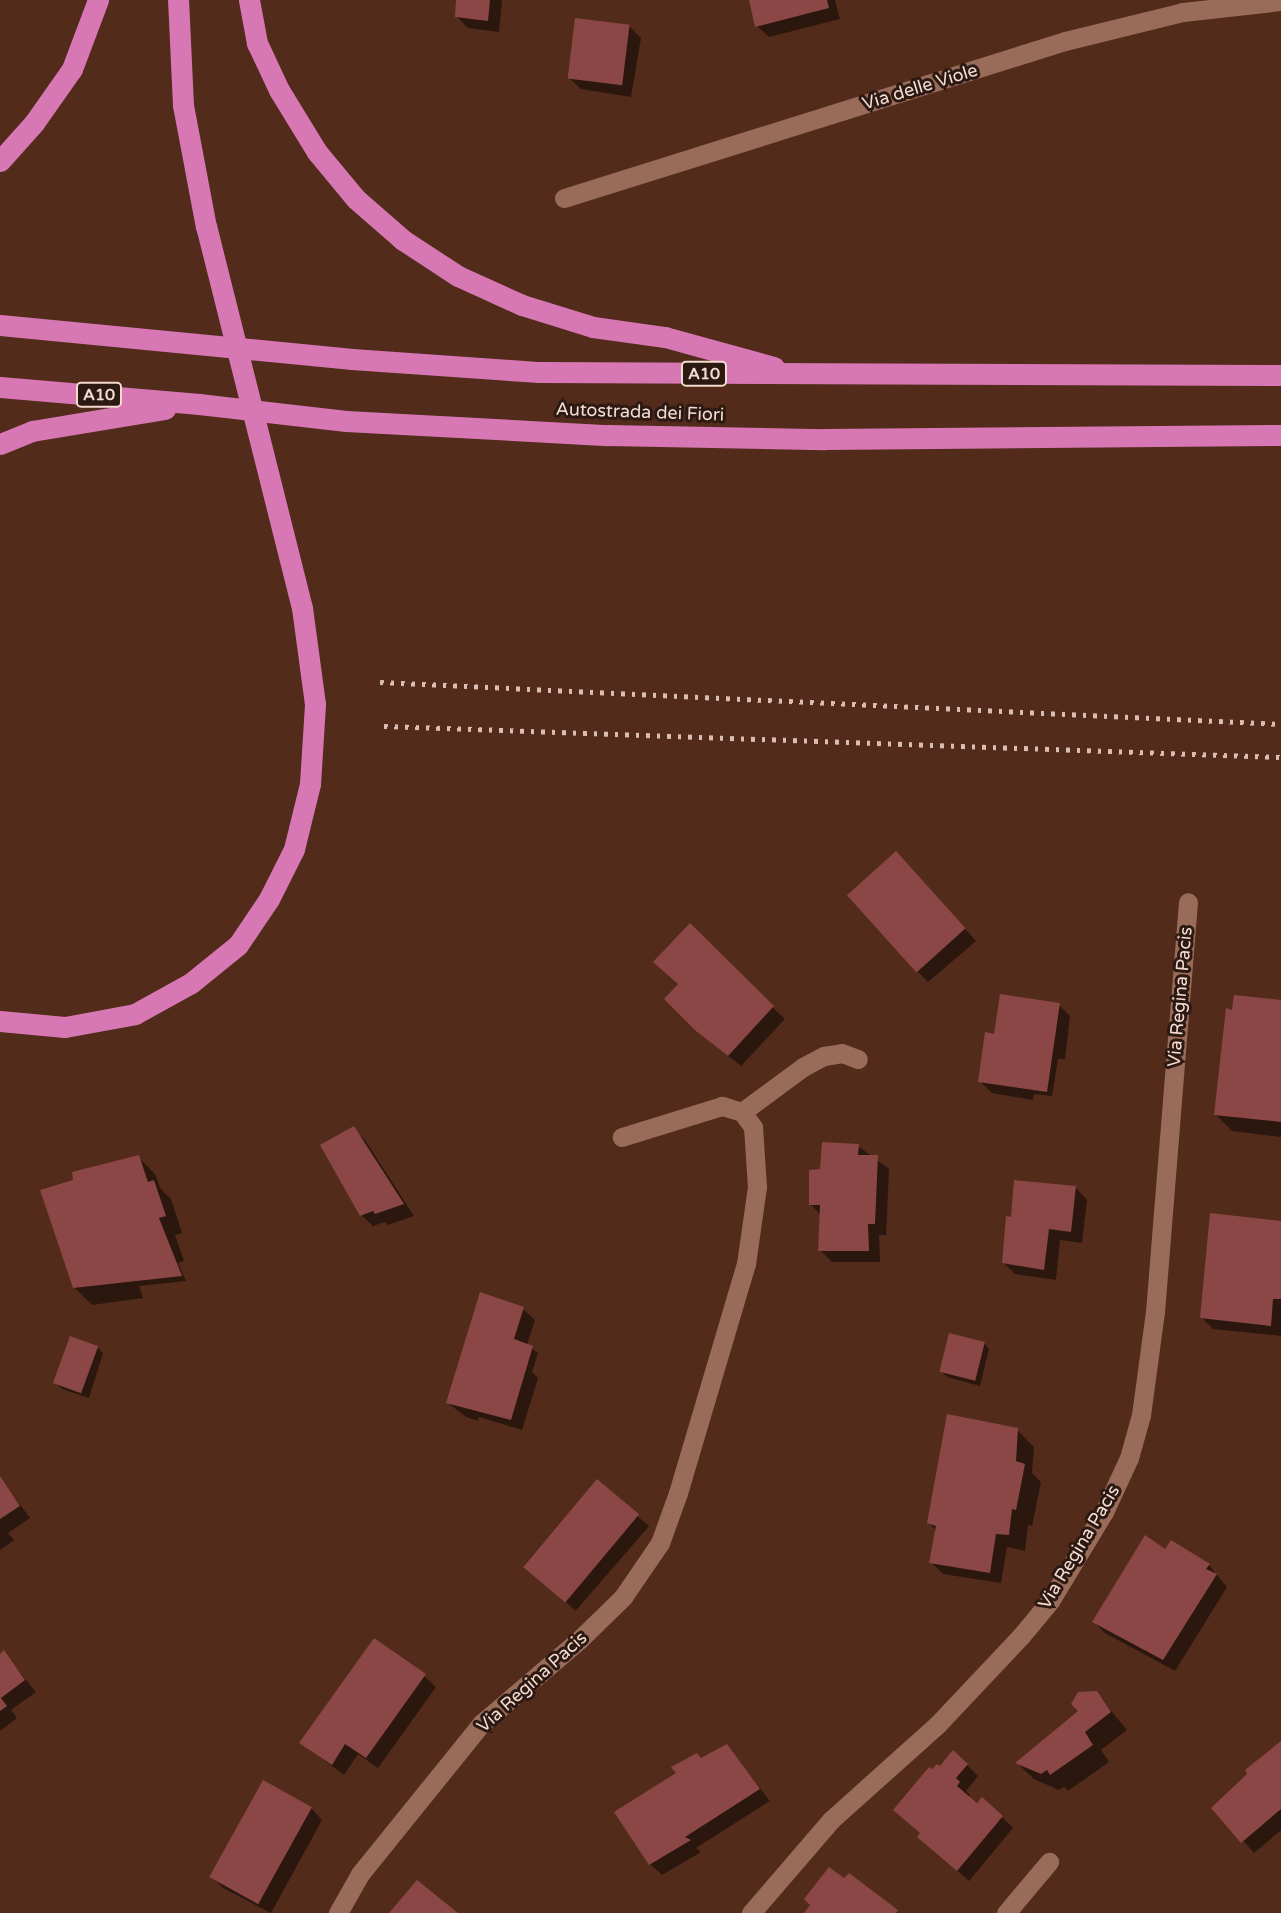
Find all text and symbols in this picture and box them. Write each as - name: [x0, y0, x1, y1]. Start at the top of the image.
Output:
- street label: Via delle Viole: [860, 59, 980, 115]
- road number: A10: [680, 362, 728, 386]
- road number: A10: [74, 382, 124, 408]
- street label: Autostrada dei Fiori: [555, 398, 725, 426]
- street label: Via Regina Pacis: [1163, 926, 1197, 1068]
- street label: Via Regina Pacis: [1034, 1481, 1124, 1613]
- street label: Via Regina Pacis: [473, 1627, 591, 1737]

